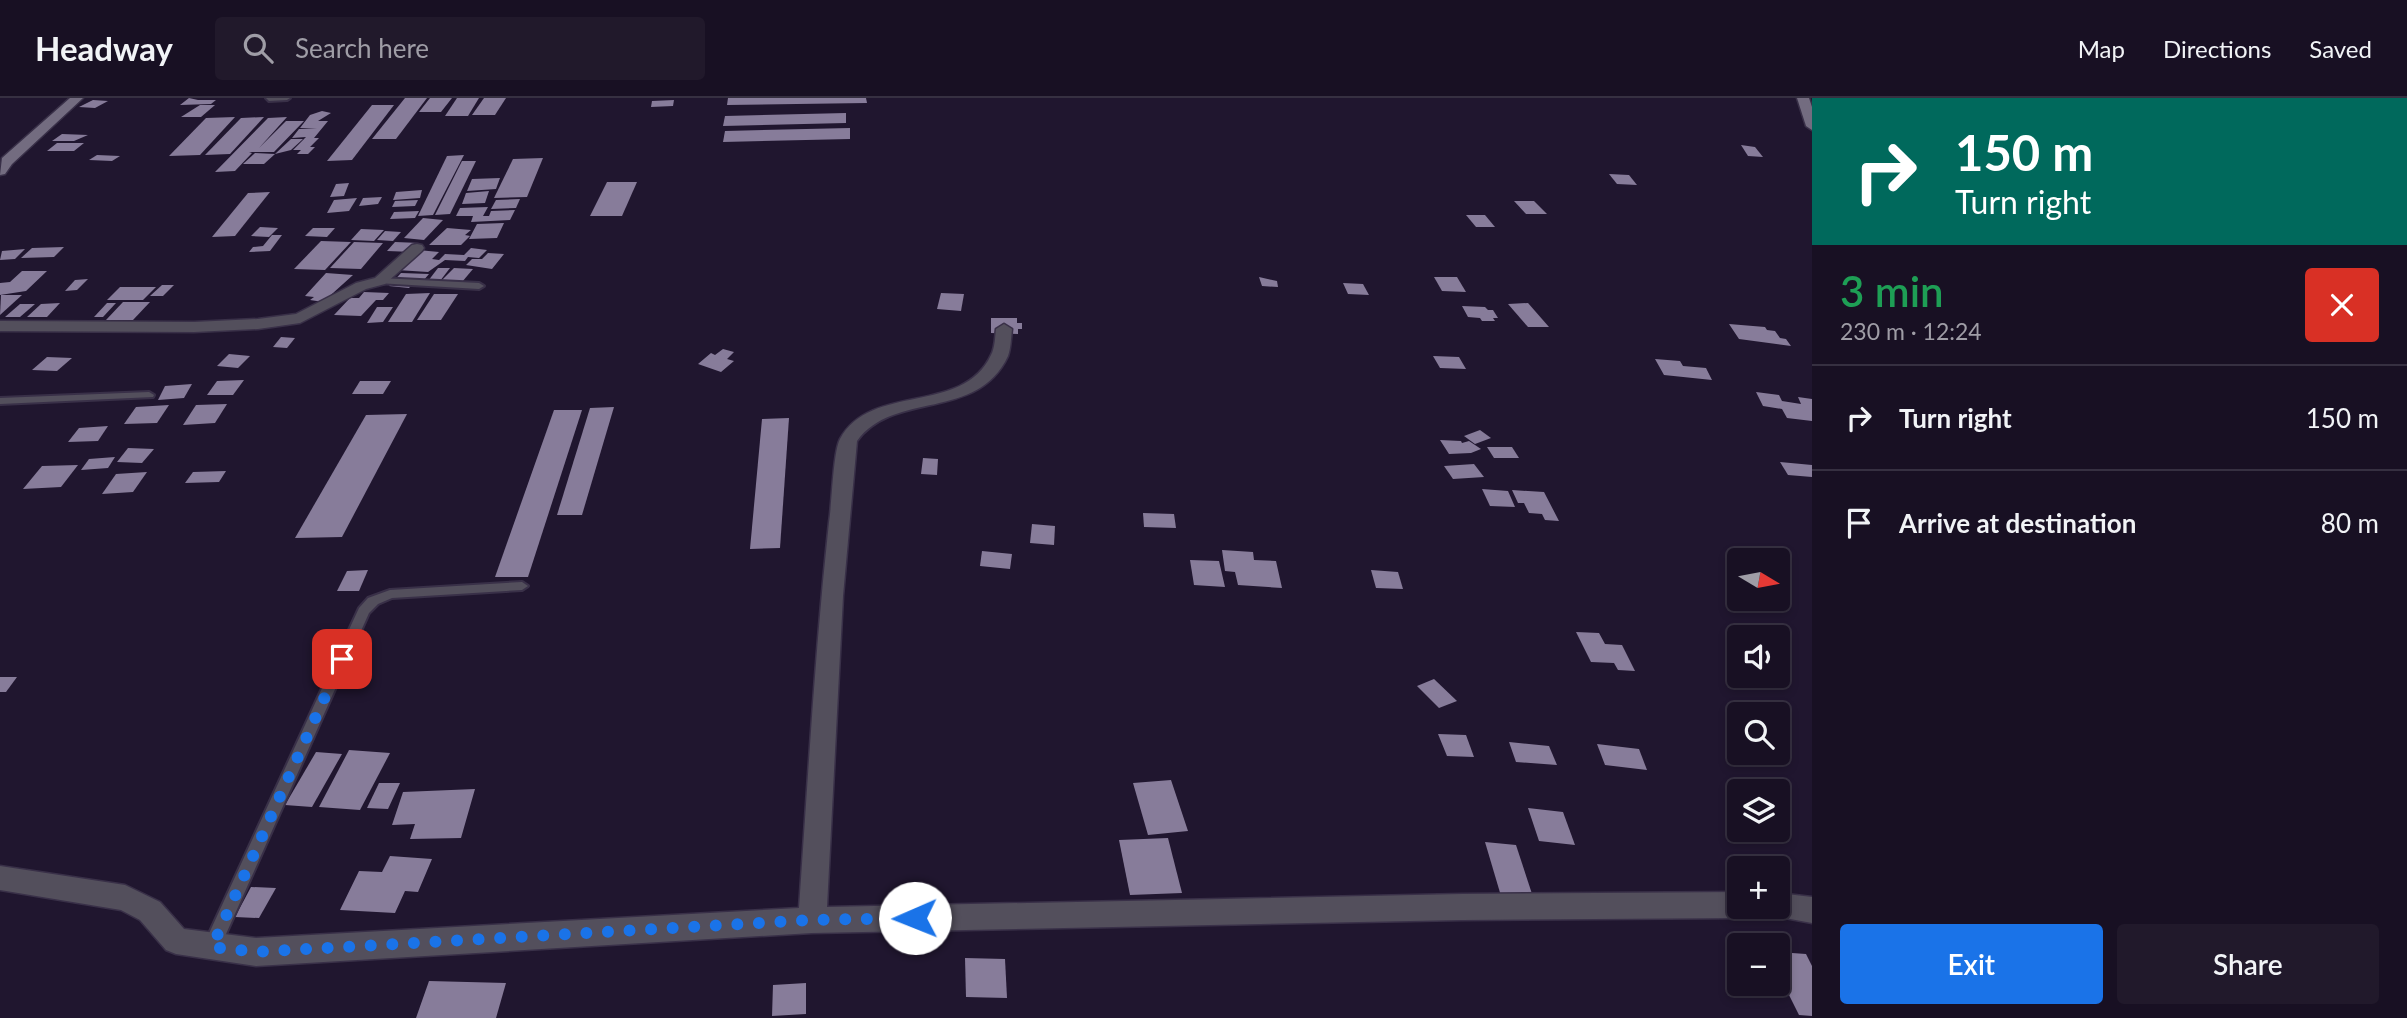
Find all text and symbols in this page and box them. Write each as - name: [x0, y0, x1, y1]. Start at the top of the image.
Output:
- search box: [215, 17, 705, 80]
- text: Headway: [35, 28, 173, 68]
- icon: search: [239, 29, 277, 67]
- text: Search here: [295, 32, 429, 64]
- text: Map: [2078, 34, 2125, 63]
- text: Directions: [2163, 34, 2271, 63]
- text: Saved: [2309, 34, 2372, 63]
- text: 150 m: [1955, 123, 2093, 181]
- icon: right: [1840, 126, 1931, 217]
- text: Turn right: [1955, 182, 2091, 221]
- text: 3 min: [1840, 266, 1944, 316]
- button: close: [2305, 268, 2379, 342]
- text: 230 m · 12:24: [1840, 317, 1982, 345]
- icon: right: [1840, 399, 1878, 437]
- text: Turn right: [1899, 402, 2012, 434]
- text: 150 m: [2306, 402, 2379, 434]
- icon: arrive: [1840, 504, 1878, 542]
- text: Arrive at destination: [1899, 507, 2136, 539]
- text: 80 m: [2321, 507, 2379, 539]
- north arrow: [1727, 548, 1790, 611]
- map controls: [1727, 548, 1790, 996]
- button: sound: [1727, 625, 1790, 688]
- pin: [312, 629, 372, 689]
- icon: arrive: [323, 640, 361, 678]
- button: search: [1727, 702, 1790, 765]
- button: layers: [1727, 779, 1790, 842]
- button: +: [1727, 856, 1790, 919]
- position arrow: [878, 881, 952, 955]
- button: Exit: [1840, 924, 2103, 1004]
- button: Share: [2117, 924, 2379, 1004]
- button: −: [1727, 933, 1790, 996]

